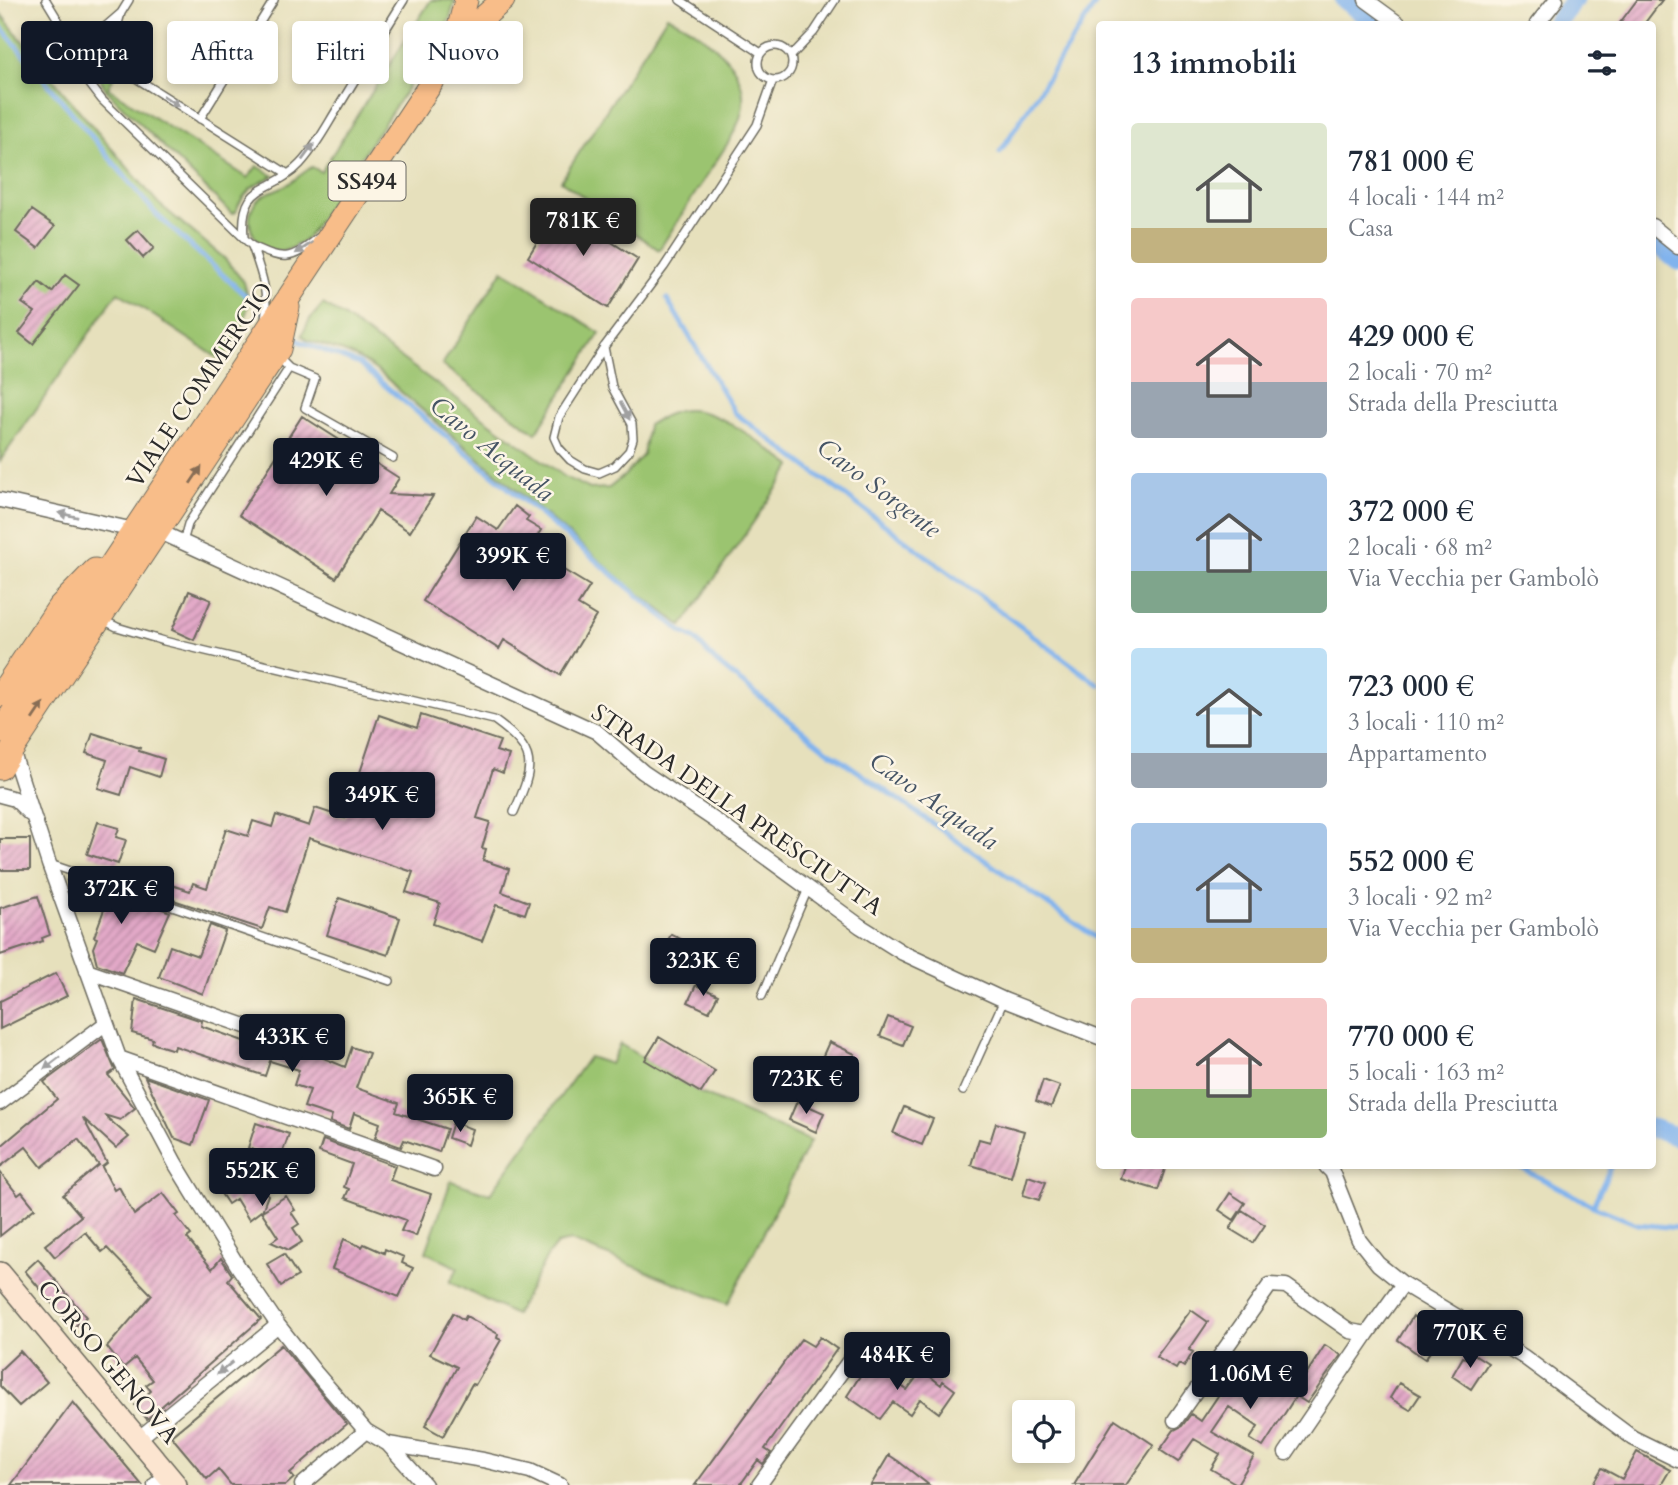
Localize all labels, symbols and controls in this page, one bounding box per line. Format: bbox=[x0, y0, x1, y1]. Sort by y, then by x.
chip: Compra bbox=[21, 21, 153, 84]
chip: Affitta bbox=[167, 21, 278, 84]
chip: Filtri bbox=[292, 21, 389, 84]
chip: Nuovo bbox=[403, 21, 523, 84]
text: 13 immobili bbox=[1131, 43, 1297, 84]
icon: filters bbox=[1583, 44, 1621, 82]
one-way arrow bbox=[161, 94, 181, 107]
text: 781 000 € bbox=[1348, 141, 1474, 182]
one-way arrow bbox=[301, 144, 316, 162]
icon: home bbox=[1187, 151, 1271, 235]
road number: SS494 bbox=[328, 162, 406, 200]
text: 4 locali · 144 m² bbox=[1348, 182, 1504, 213]
pin: 781K € bbox=[526, 198, 640, 258]
text: 781K € bbox=[546, 205, 620, 236]
text: Casa bbox=[1348, 213, 1393, 244]
one-way arrow bbox=[294, 241, 313, 254]
street label: VIALE COMMERCIO bbox=[119, 276, 281, 494]
text: 429 000 € bbox=[1348, 316, 1474, 357]
icon: home bbox=[1187, 326, 1271, 410]
text: 2 locali · 70 m² bbox=[1348, 357, 1492, 388]
water label: Cavo Acquada bbox=[423, 388, 562, 510]
text: Strada della Presciutta bbox=[1348, 388, 1558, 419]
one-way arrow bbox=[619, 401, 631, 421]
water label: Cavo Sorgente bbox=[810, 430, 949, 547]
pin: 429K € bbox=[269, 438, 383, 498]
text: 429K € bbox=[289, 445, 363, 476]
one-way arrow bbox=[189, 465, 202, 484]
text: 372 000 € bbox=[1348, 491, 1474, 532]
icon: home bbox=[1187, 501, 1271, 585]
one-way arrow bbox=[57, 510, 79, 521]
text: 2 locali · 68 m² bbox=[1348, 532, 1492, 563]
pin: 399K € bbox=[456, 534, 570, 593]
text: 399K € bbox=[476, 540, 550, 571]
text: Via Vecchia per Gambolò bbox=[1348, 563, 1599, 594]
text: 723 000 € bbox=[1348, 666, 1474, 707]
icon: home bbox=[1187, 676, 1271, 760]
street label: STRADA DELLA PRESCIUTTA bbox=[584, 696, 890, 924]
one-way arrow bbox=[31, 702, 45, 720]
text: 3 locali · 110 m² bbox=[1348, 707, 1504, 738]
text: Appartamento bbox=[1348, 738, 1487, 769]
water label: Cavo Acquada bbox=[862, 744, 1006, 859]
pin: 349K € bbox=[325, 772, 439, 832]
text: 349K € bbox=[345, 779, 419, 810]
text: 552 000 € bbox=[1348, 841, 1474, 882]
icon: home bbox=[1187, 851, 1271, 935]
pin: 372K € bbox=[64, 866, 178, 926]
text: 372K € bbox=[84, 873, 158, 904]
text: 3 locali · 92 m² bbox=[1348, 882, 1492, 913]
text: Via Vecchia per Gambolò bbox=[1348, 913, 1599, 944]
pin: 323K € bbox=[646, 939, 760, 998]
text: 323K € bbox=[666, 945, 740, 976]
pin: 433K € bbox=[235, 1014, 349, 1074]
text: 770 000 € bbox=[1348, 1016, 1474, 1057]
text: 433K € bbox=[255, 1021, 329, 1052]
icon: home bbox=[1187, 1026, 1271, 1110]
one-way arrow bbox=[44, 1056, 62, 1071]
pin: 723K € bbox=[749, 1056, 863, 1116]
text: 5 locali · 163 m² bbox=[1348, 1057, 1504, 1088]
text: 723K € bbox=[769, 1063, 843, 1094]
pin: 365K € bbox=[403, 1074, 517, 1134]
text: 365K € bbox=[423, 1081, 497, 1112]
text: Strada della Presciutta bbox=[1348, 1088, 1558, 1119]
pin: 552K € bbox=[205, 1148, 319, 1208]
text: 552K € bbox=[225, 1155, 299, 1186]
street label: CORSO GENOVA bbox=[30, 1273, 187, 1452]
pin: 770K € bbox=[1413, 1310, 1527, 1370]
text: 770K € bbox=[1433, 1317, 1507, 1348]
pin: 484K € bbox=[840, 1332, 954, 1392]
text: 484K € bbox=[860, 1339, 934, 1370]
pin: 1.06M € bbox=[1185, 1352, 1315, 1411]
text: 1.06M € bbox=[1208, 1358, 1292, 1389]
one-way arrow bbox=[217, 1361, 235, 1376]
map controls bbox=[1012, 1400, 1075, 1463]
button: locate bbox=[1012, 1400, 1075, 1463]

